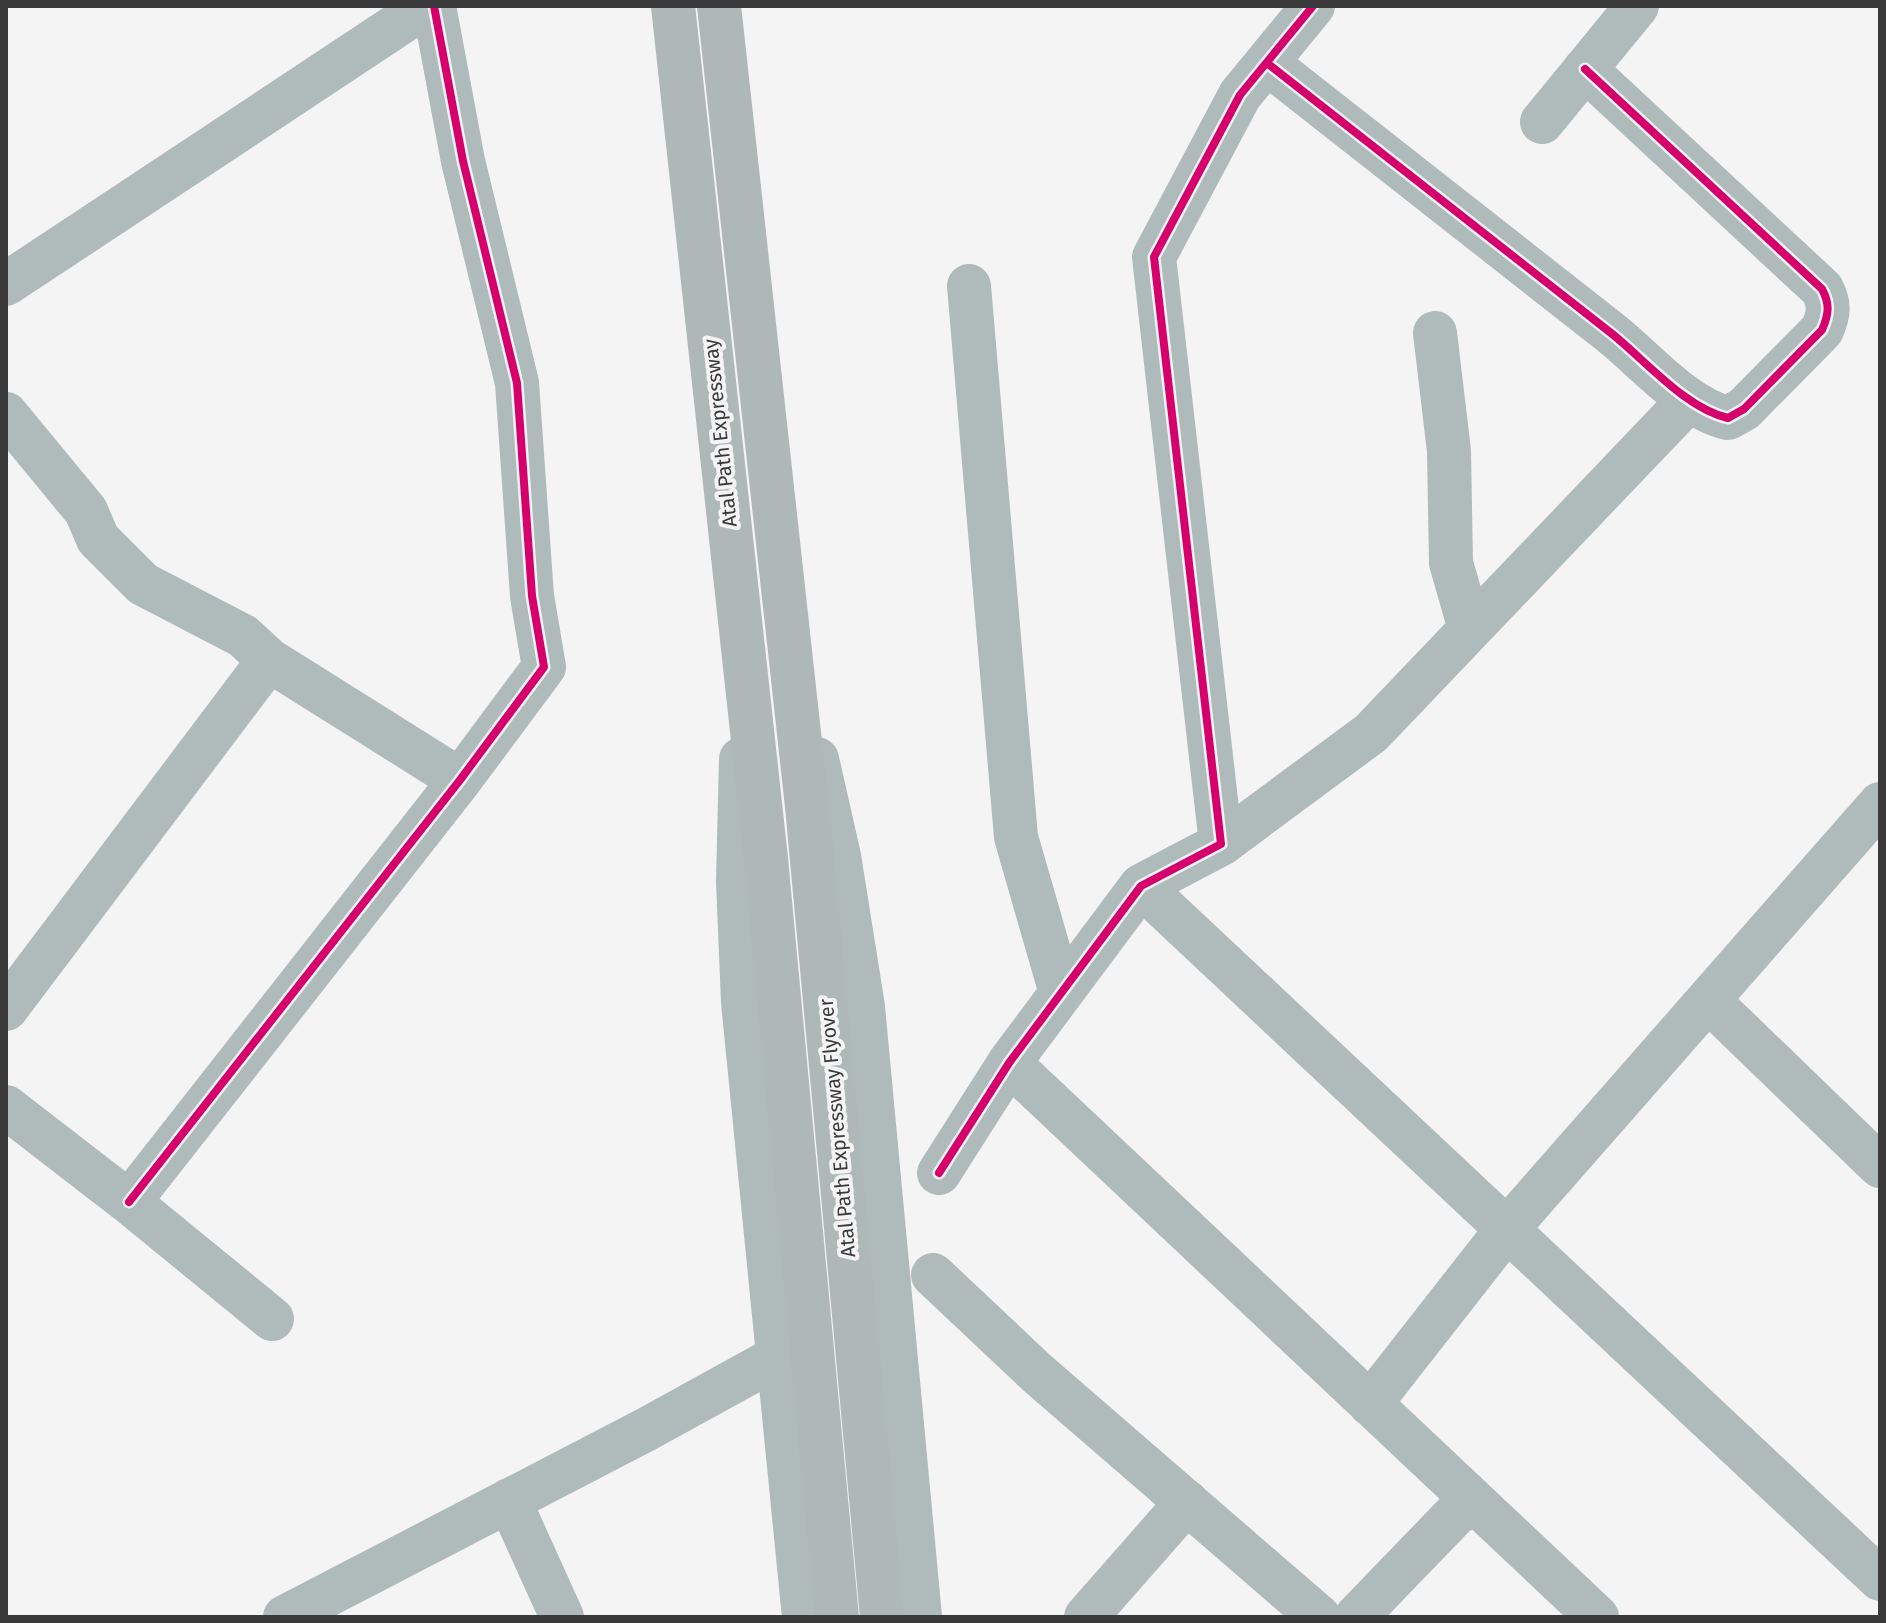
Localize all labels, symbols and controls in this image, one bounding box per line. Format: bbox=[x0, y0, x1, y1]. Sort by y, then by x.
street label: Atal Path Expressway bbox=[698, 338, 742, 528]
street label: Atal Path Expressway Flyover bbox=[814, 997, 860, 1258]

